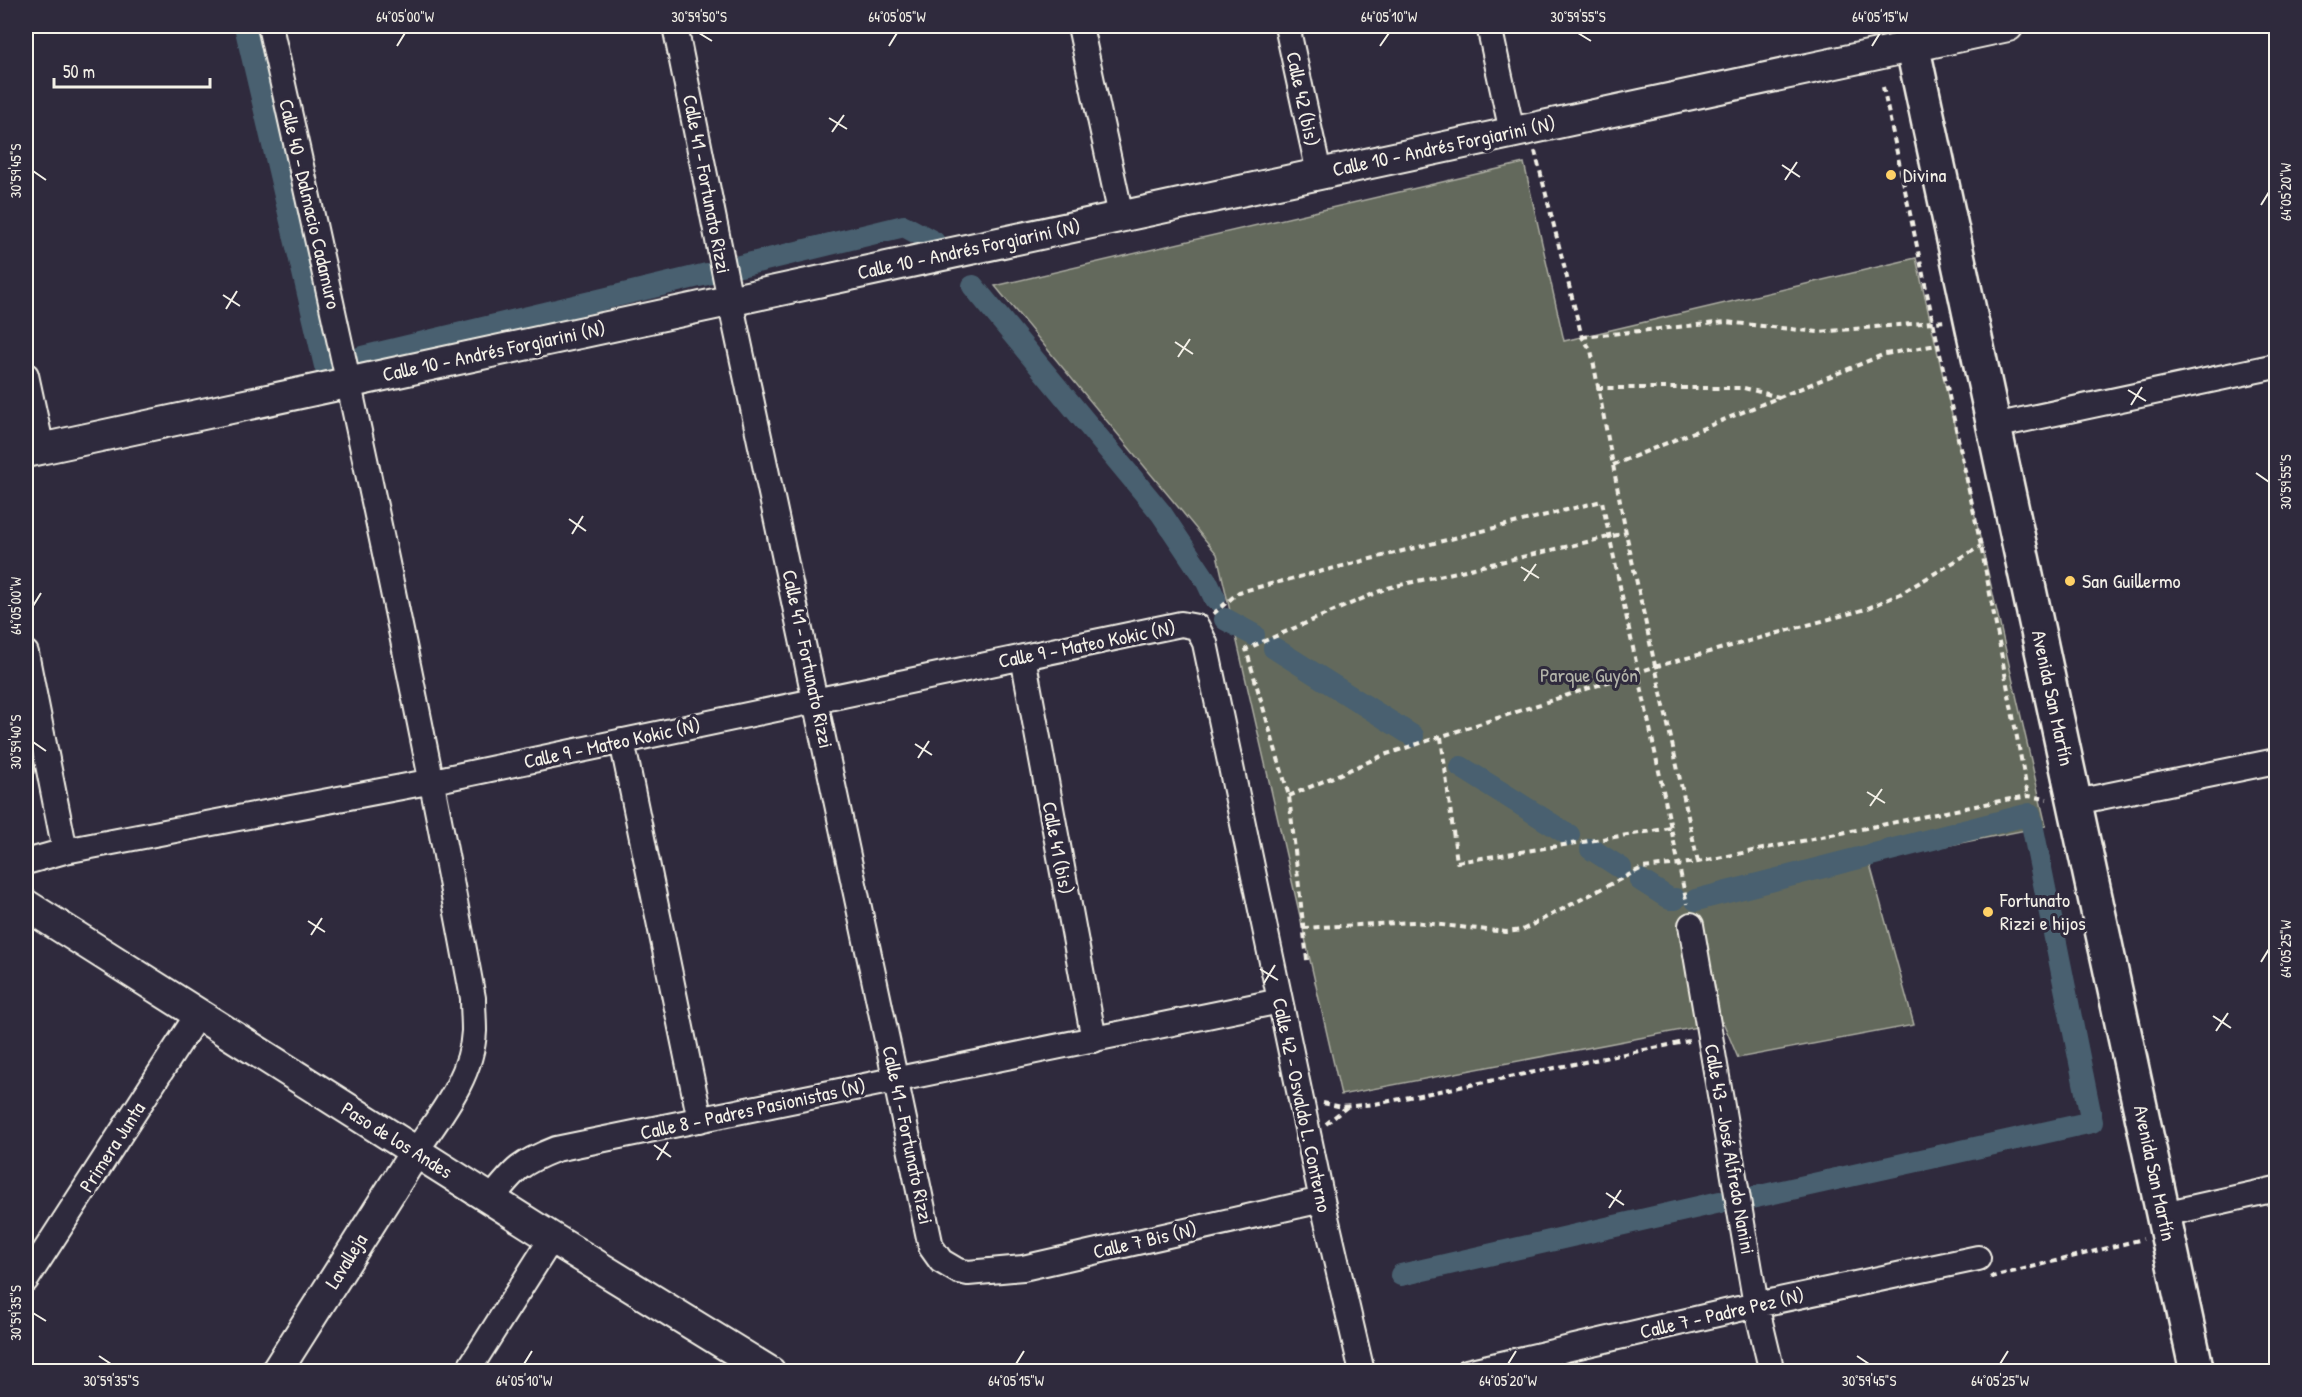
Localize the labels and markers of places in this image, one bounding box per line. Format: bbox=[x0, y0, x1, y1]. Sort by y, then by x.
place label: Divina bbox=[1903, 161, 1947, 188]
marker: Divina bbox=[1884, 168, 1898, 182]
place label: San Guillermo bbox=[2082, 567, 2181, 594]
marker: San Guillermo bbox=[2063, 574, 2077, 588]
place label: Fortunato Rizzi e hijos bbox=[1999, 886, 2086, 936]
marker: Fortunato Rizzi e hijos bbox=[1981, 905, 1995, 919]

